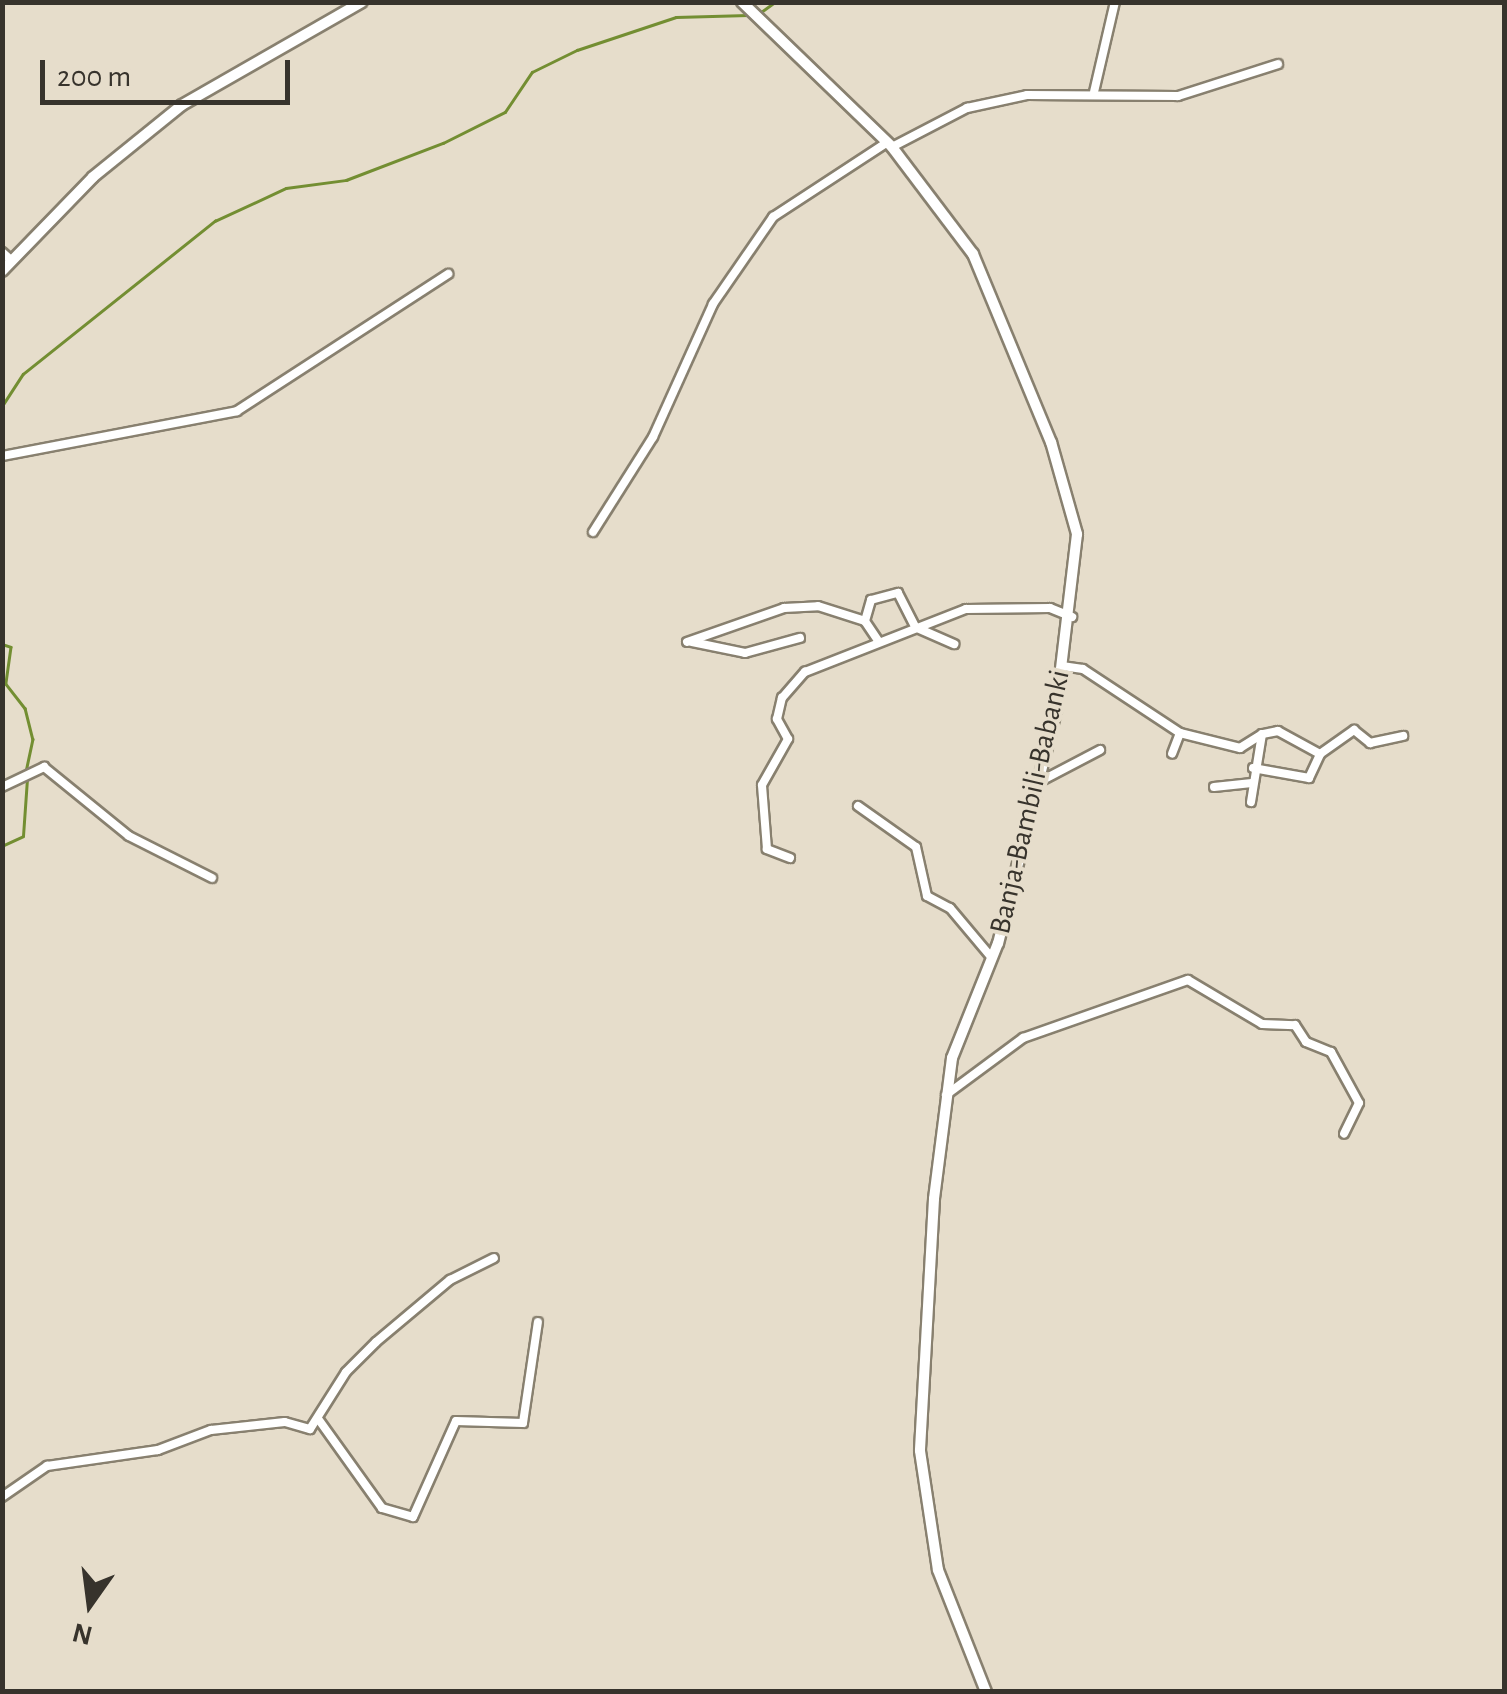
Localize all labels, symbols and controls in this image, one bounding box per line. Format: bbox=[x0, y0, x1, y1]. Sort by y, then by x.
scale bar bbox=[45, 40, 295, 102]
text: 200 m bbox=[57, 62, 131, 92]
street label: Banja-Bambili-Babanki bbox=[982, 666, 1078, 938]
north arrow bbox=[40, 1554, 140, 1654]
text: N bbox=[70, 1617, 96, 1649]

